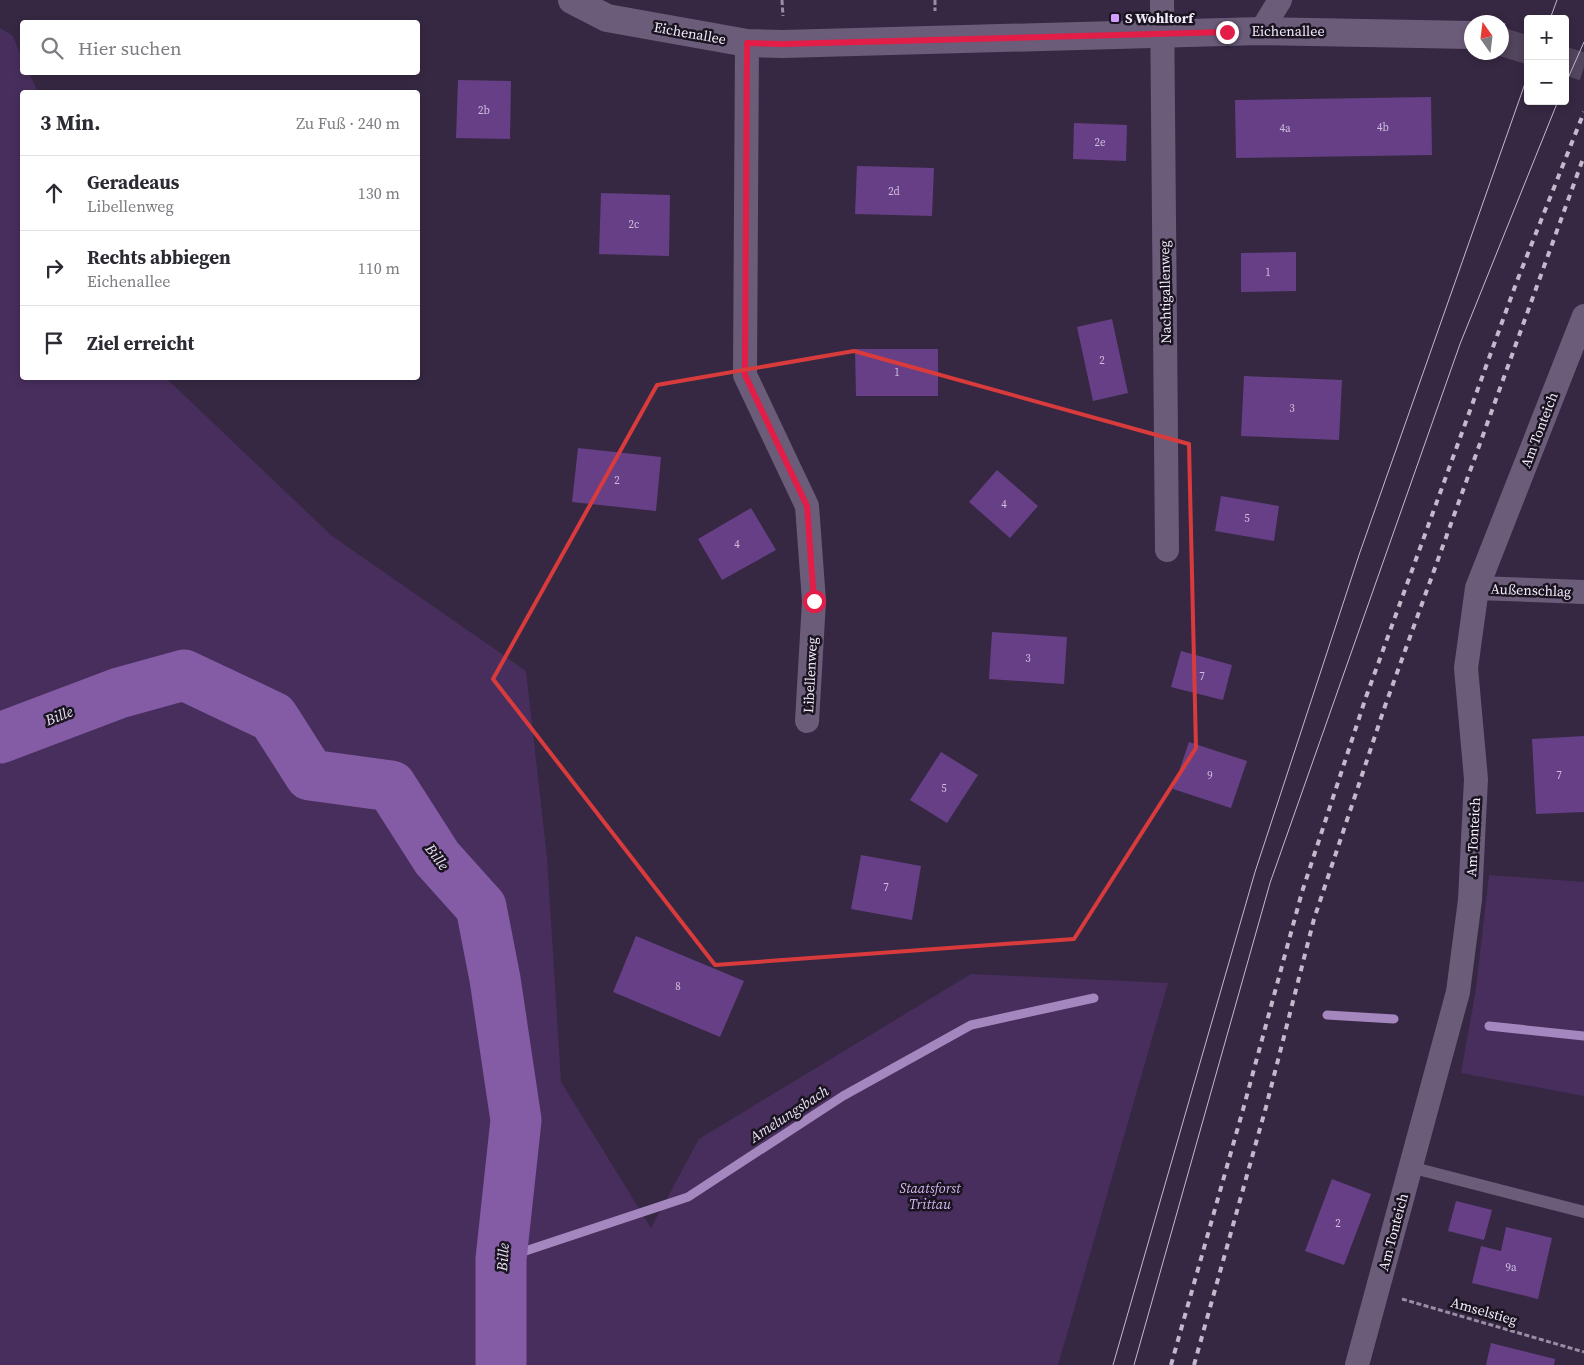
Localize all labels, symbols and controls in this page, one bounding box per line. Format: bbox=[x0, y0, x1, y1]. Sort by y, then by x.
place label: S Wohltorf bbox=[1125, 8, 1195, 28]
marker: S Wohltorf bbox=[1109, 12, 1121, 24]
north arrow bbox=[1464, 15, 1509, 60]
map controls bbox=[1524, 15, 1569, 105]
button: + bbox=[1524, 15, 1569, 60]
street label: Eichenallee bbox=[652, 17, 728, 49]
search box bbox=[20, 20, 420, 75]
route end bbox=[1216, 21, 1239, 44]
street label: Eichenallee bbox=[1251, 21, 1325, 41]
icon: search bbox=[38, 34, 66, 62]
text: Hier suchen bbox=[78, 35, 182, 61]
button: − bbox=[1524, 60, 1569, 105]
house number: 2b bbox=[478, 103, 490, 118]
text: 3 Min. bbox=[40, 108, 101, 137]
text: Zu Fuß · 240 m bbox=[296, 112, 400, 134]
house number: 4b bbox=[1377, 120, 1389, 135]
house number: 4a bbox=[1279, 121, 1291, 136]
house number: 2e bbox=[1094, 135, 1106, 150]
text: Geradeaus bbox=[87, 169, 179, 195]
icon: ahead bbox=[40, 179, 68, 207]
text: 130 m bbox=[358, 182, 400, 204]
house number: 2d bbox=[888, 184, 901, 199]
text: Libellenweg bbox=[87, 195, 174, 217]
house number: 2c bbox=[629, 217, 640, 232]
street label: Nachtigallenweg bbox=[1154, 240, 1176, 344]
text: Rechts abbiegen bbox=[87, 244, 231, 270]
icon: right bbox=[40, 254, 68, 282]
text: 110 m bbox=[358, 257, 400, 279]
house number: 1 bbox=[1265, 265, 1271, 280]
text: Eichenallee bbox=[87, 270, 171, 292]
icon: arrive bbox=[40, 329, 68, 357]
text: Ziel erreicht bbox=[87, 330, 194, 356]
house number: 2 bbox=[1099, 353, 1105, 368]
house number: 1 bbox=[894, 365, 900, 380]
street label: Am Tonteich bbox=[1515, 389, 1563, 471]
house number: 3 bbox=[1289, 401, 1295, 416]
house number: 2 bbox=[614, 473, 620, 488]
house number: 4 bbox=[1001, 497, 1007, 512]
house number: 5 bbox=[1244, 511, 1250, 526]
house number: 4 bbox=[734, 537, 740, 552]
street label: Außenschlag bbox=[1490, 579, 1572, 601]
route start bbox=[803, 590, 826, 613]
street label: Libellenweg bbox=[798, 637, 822, 713]
house number: 3 bbox=[1025, 651, 1031, 666]
house number: 7 bbox=[1199, 669, 1205, 684]
water label: Bille bbox=[41, 701, 76, 731]
house number: 9 bbox=[1207, 768, 1213, 783]
house number: 7 bbox=[1556, 768, 1562, 783]
house number: 5 bbox=[941, 781, 947, 796]
street label: Am Tonteich bbox=[1461, 797, 1485, 877]
water label: Bille bbox=[420, 838, 454, 874]
house number: 7 bbox=[883, 880, 889, 895]
house number: 8 bbox=[675, 979, 681, 994]
water label: Amelungsbach bbox=[744, 1080, 832, 1148]
park label: Staatsforst Trittau bbox=[899, 1178, 962, 1214]
street label: Am Tonteich bbox=[1373, 1191, 1413, 1273]
house number: 2 bbox=[1335, 1216, 1341, 1231]
water label: Bille bbox=[491, 1242, 514, 1273]
house number: 9a bbox=[1505, 1260, 1517, 1275]
street label: Amselstieg bbox=[1448, 1292, 1520, 1330]

